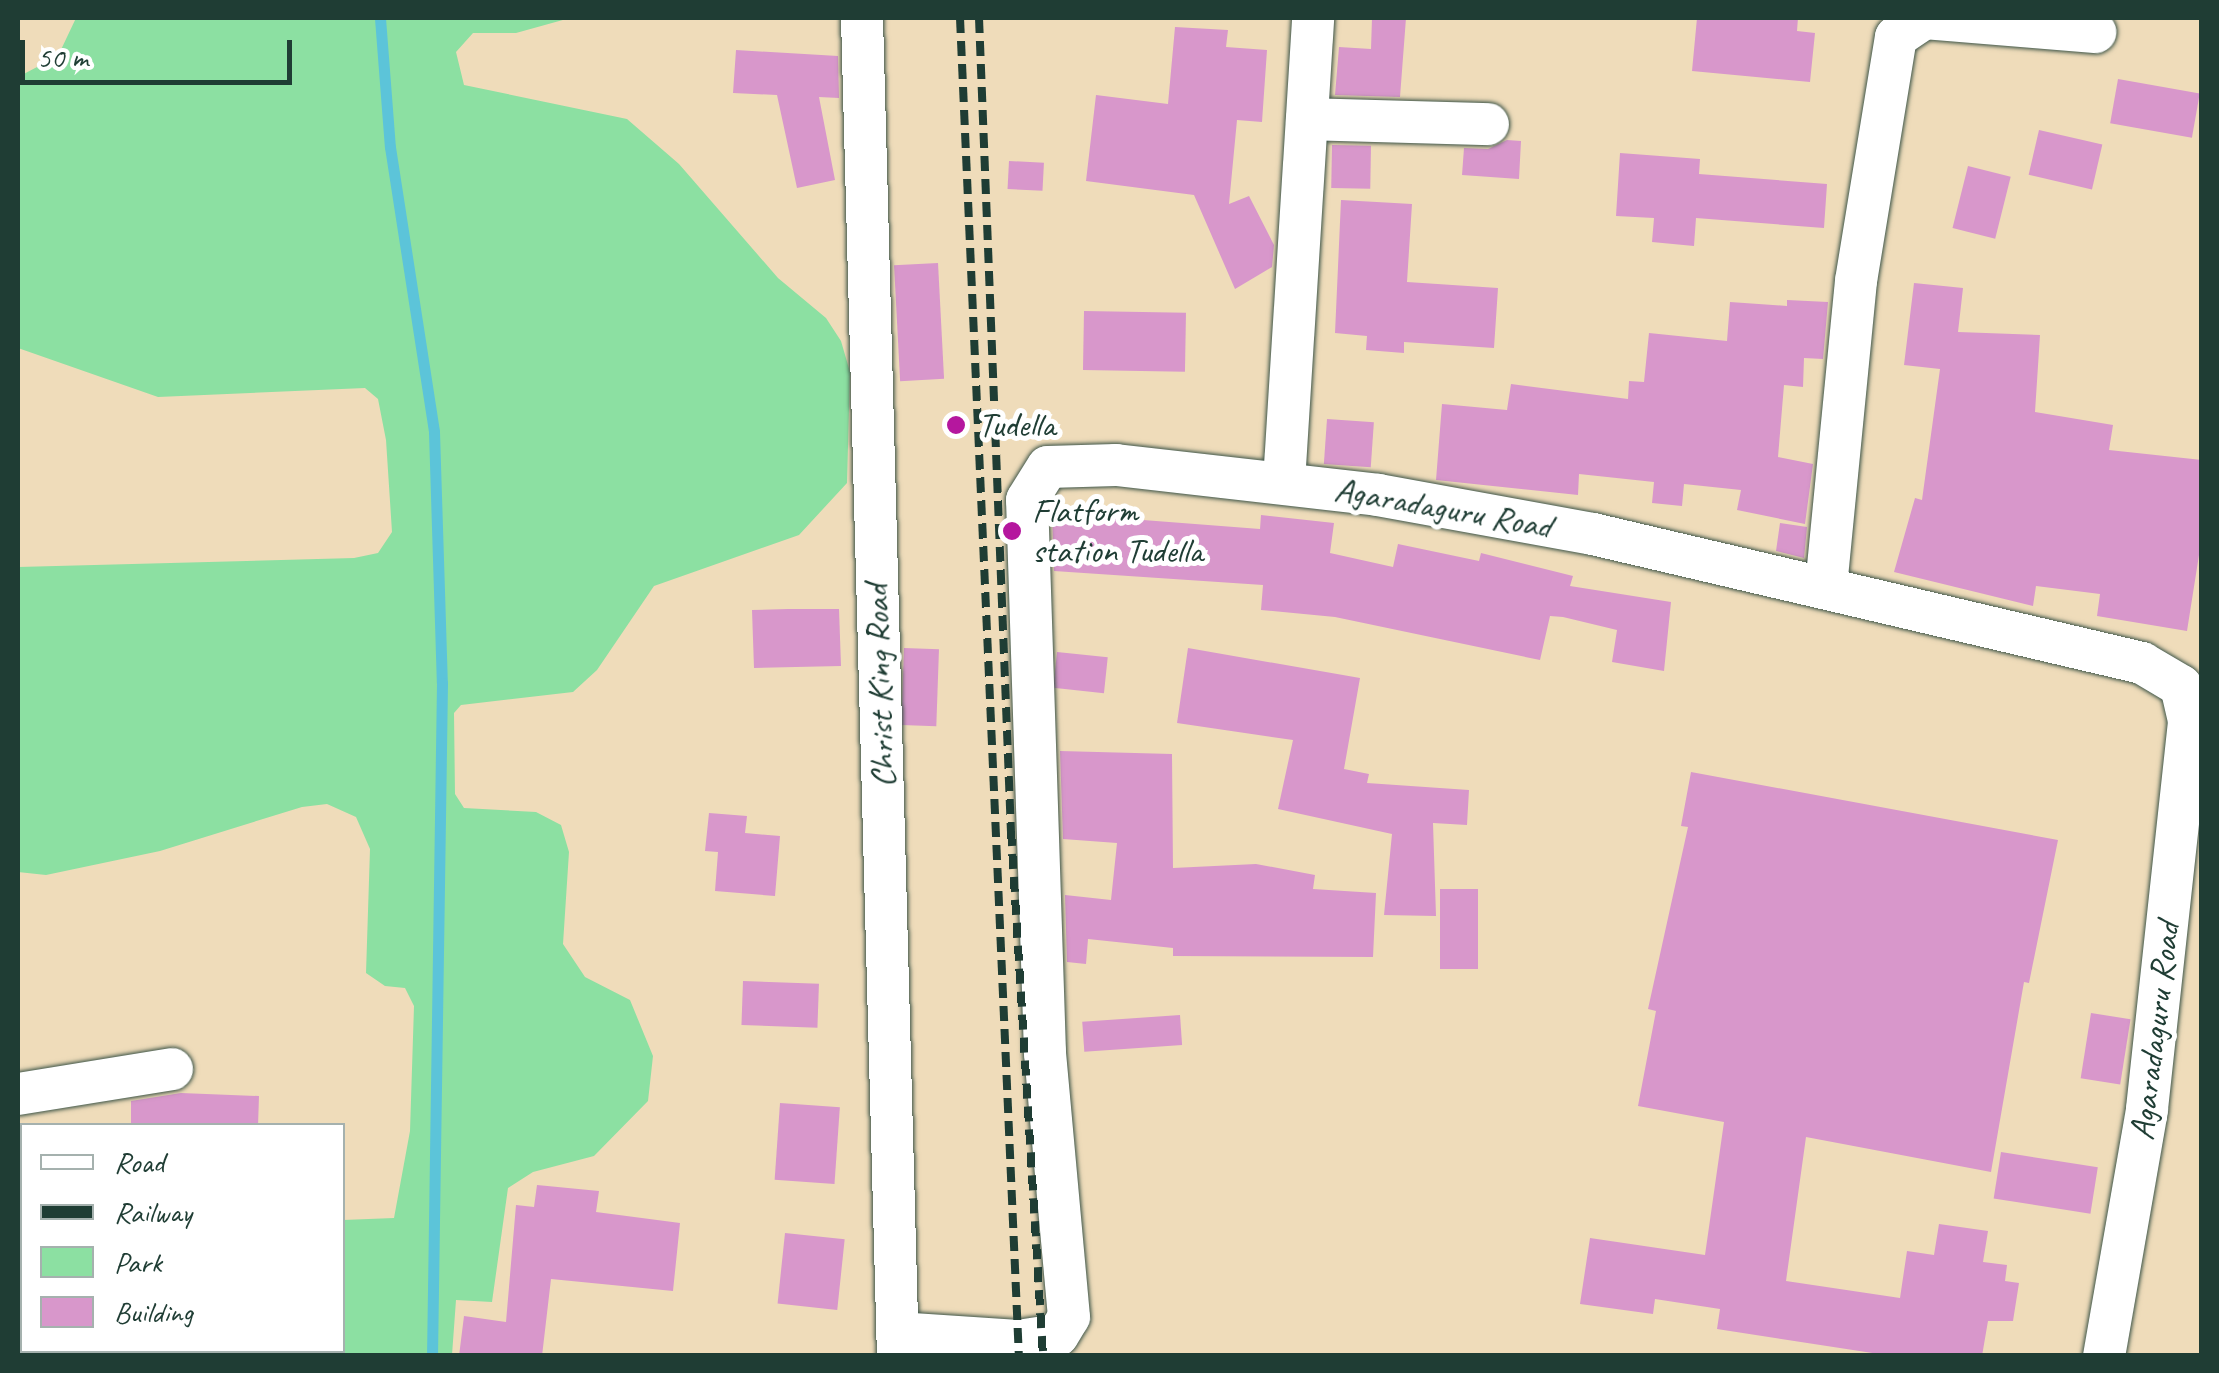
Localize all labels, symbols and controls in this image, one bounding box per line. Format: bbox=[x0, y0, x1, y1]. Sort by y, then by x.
scale bar bbox=[25, 20, 298, 82]
text: 50 m bbox=[37, 38, 88, 76]
place label: Tudella bbox=[978, 404, 1055, 446]
marker: Tudella bbox=[943, 412, 969, 438]
street label: Agaradaguru Road bbox=[1332, 468, 1554, 548]
place label: Flatform station Tudella bbox=[1032, 490, 1203, 572]
marker: Flatform station Tudella bbox=[1001, 520, 1023, 542]
street label: Christ King Road bbox=[855, 584, 905, 788]
street label: Agaradaguru Road bbox=[2121, 920, 2189, 1142]
legend bbox=[20, 1123, 345, 1353]
text: Road bbox=[114, 1143, 164, 1181]
text: Railway bbox=[114, 1193, 192, 1231]
text: Park bbox=[114, 1243, 162, 1281]
text: Building bbox=[114, 1293, 193, 1331]

